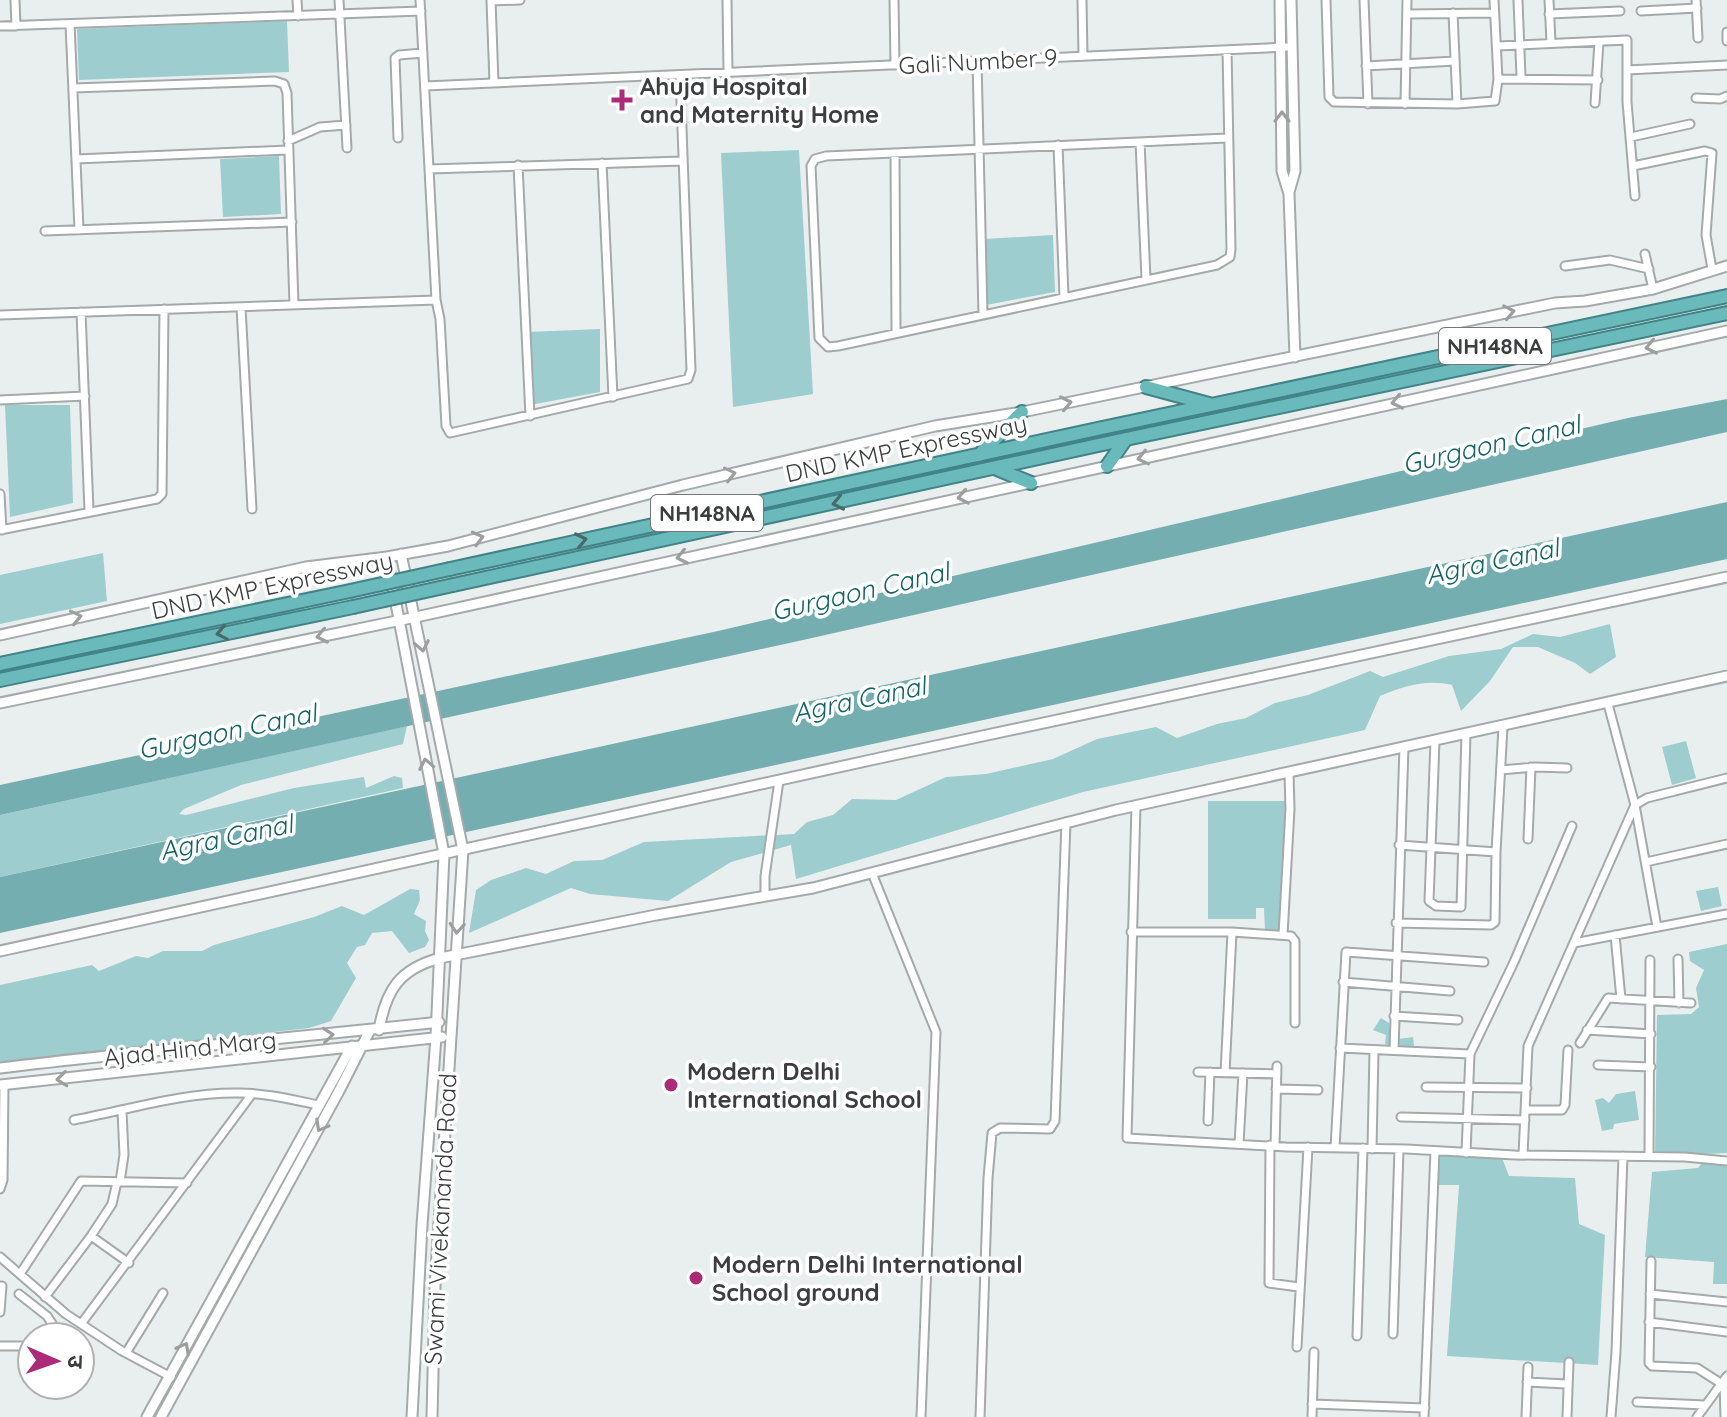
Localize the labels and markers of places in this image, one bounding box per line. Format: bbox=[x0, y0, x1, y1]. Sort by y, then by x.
place label: Ahuja Hospital and Maternity Home bbox=[640, 71, 879, 129]
marker: Ahuja Hospital and Maternity Home bbox=[611, 89, 633, 111]
place label: Modern Delhi International School bbox=[687, 1056, 922, 1114]
marker: Modern Delhi International School bbox=[662, 1076, 680, 1094]
place label: Modern Delhi International School ground bbox=[712, 1249, 1023, 1307]
marker: Modern Delhi International School ground bbox=[687, 1269, 705, 1287]

